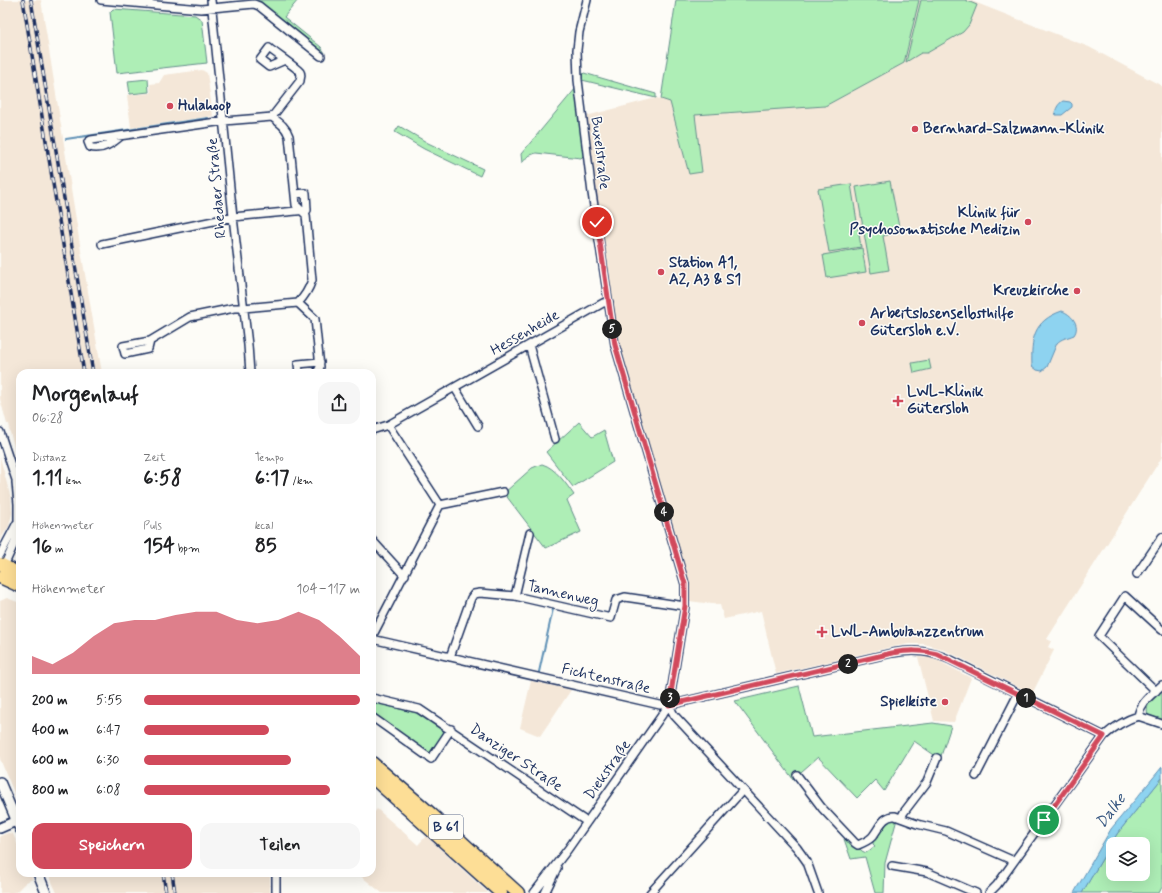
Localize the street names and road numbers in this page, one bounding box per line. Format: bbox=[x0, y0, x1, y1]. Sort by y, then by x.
street label: Buxelstraße bbox=[586, 115, 614, 191]
street label: Rhedaer Straße bbox=[203, 137, 231, 239]
street label: Hessenheide bbox=[487, 305, 563, 361]
street label: Tannenweg bbox=[525, 576, 601, 613]
street label: Fichtenstraße bbox=[560, 659, 652, 699]
street label: Danziger Straße bbox=[466, 719, 566, 797]
street label: Diekstraße bbox=[580, 736, 636, 804]
road number: B 61 bbox=[429, 815, 463, 839]

